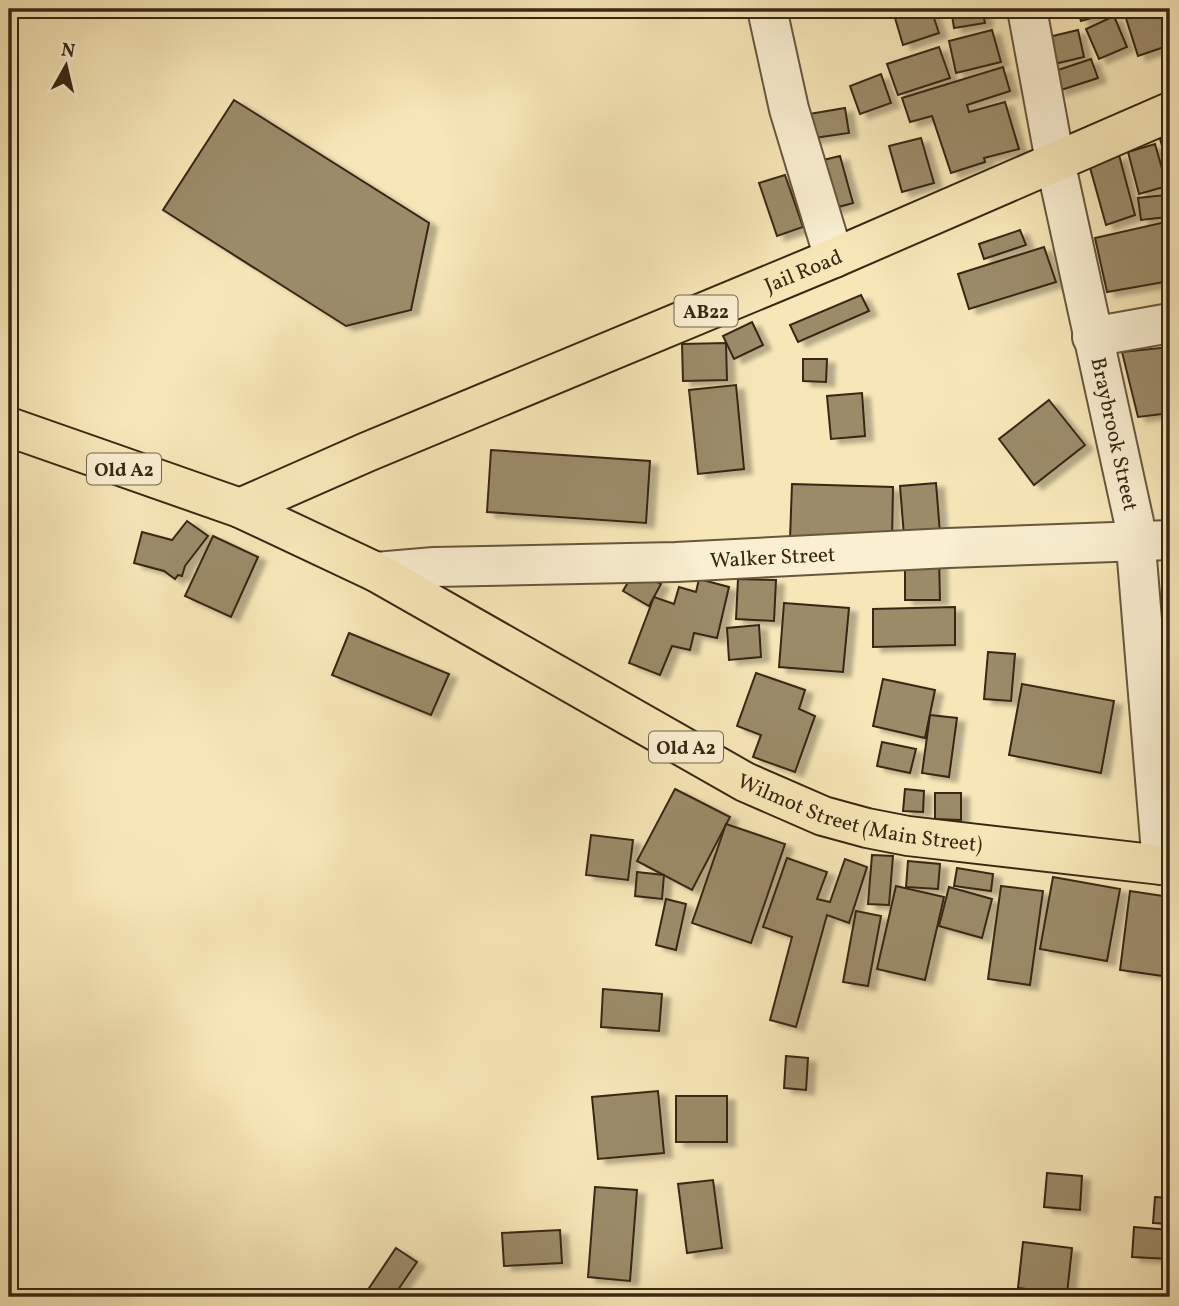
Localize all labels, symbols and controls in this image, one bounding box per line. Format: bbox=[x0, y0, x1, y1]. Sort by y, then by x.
north arrow bbox=[32, 32, 102, 102]
text: N bbox=[59, 37, 77, 65]
street label: Jail Road bbox=[760, 243, 847, 301]
road number: AB22 bbox=[674, 296, 738, 326]
street label: Braybrook Street bbox=[1082, 355, 1144, 514]
road number: Old A2 bbox=[87, 454, 161, 484]
street label: Walker Street bbox=[709, 541, 836, 576]
road number: Old A2 bbox=[649, 732, 723, 762]
street label: Wilmot Street (Main Street) bbox=[732, 767, 984, 860]

